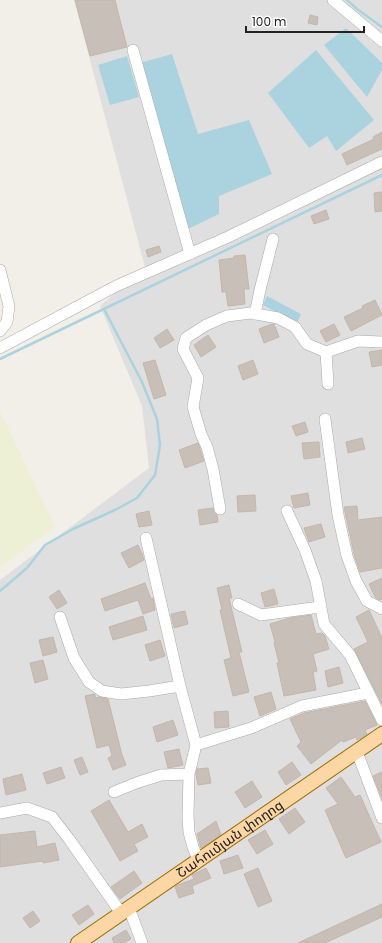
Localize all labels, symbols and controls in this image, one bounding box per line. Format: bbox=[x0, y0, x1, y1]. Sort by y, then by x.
scale bar bbox=[246, 8, 364, 34]
text: 100 m bbox=[252, 13, 286, 30]
street label: Շահումյան փողոց bbox=[172, 795, 287, 883]

